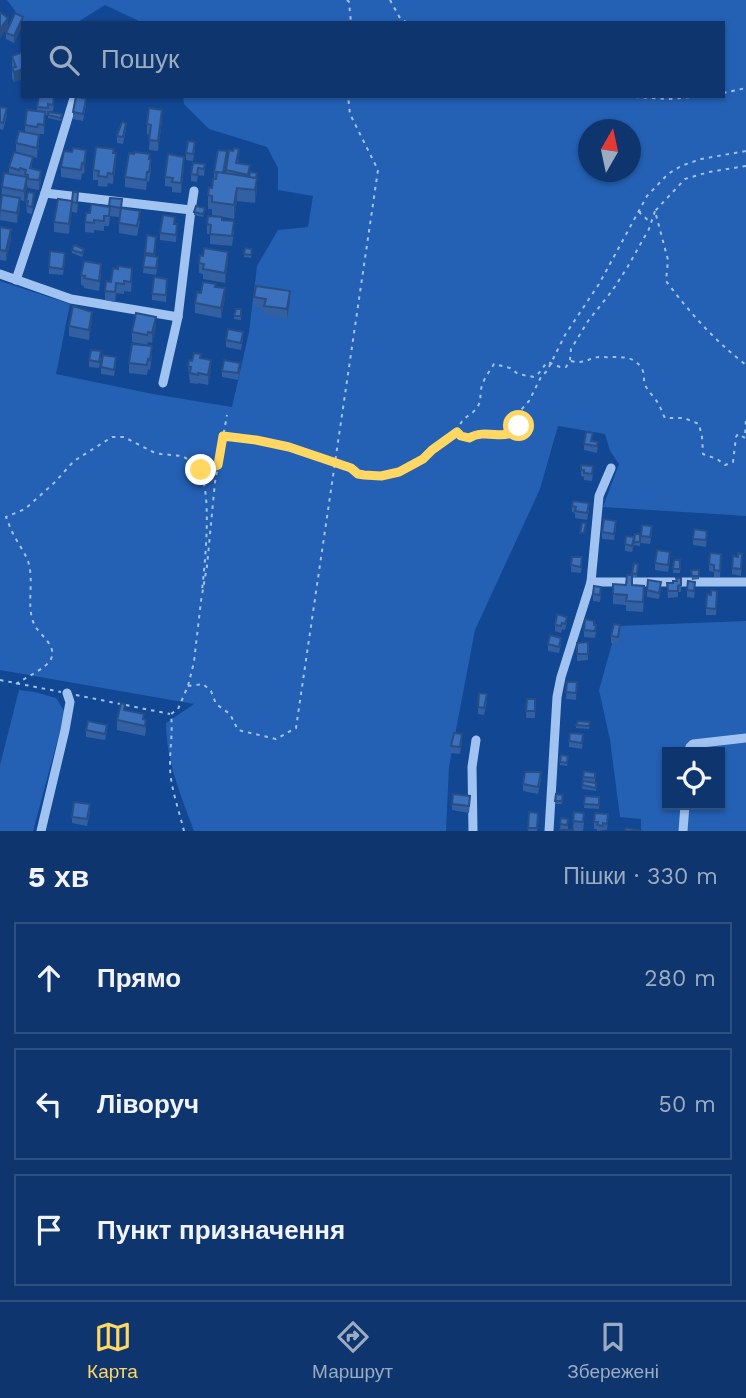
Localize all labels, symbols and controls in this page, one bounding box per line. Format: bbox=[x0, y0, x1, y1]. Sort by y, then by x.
search box bbox=[21, 21, 725, 98]
icon: search bbox=[45, 41, 83, 79]
text: Пошук bbox=[101, 44, 179, 74]
north arrow bbox=[578, 119, 641, 182]
route start bbox=[503, 410, 534, 441]
route end bbox=[185, 454, 216, 485]
map controls bbox=[662, 747, 725, 810]
button: locate bbox=[662, 747, 725, 810]
text: 5 хв bbox=[28, 859, 89, 894]
text: Пішки · 330 m bbox=[563, 863, 718, 890]
icon: ahead bbox=[30, 959, 68, 997]
text: Прямо bbox=[97, 963, 181, 993]
text: 280 m bbox=[644, 965, 716, 992]
icon: left bbox=[30, 1085, 68, 1123]
text: Ліворуч bbox=[97, 1089, 199, 1119]
text: 50 m bbox=[659, 1091, 716, 1118]
icon: arrive bbox=[30, 1211, 68, 1249]
text: Пункт призначення bbox=[97, 1215, 345, 1245]
tab: Карта bbox=[87, 1318, 138, 1383]
tab: Маршрут bbox=[312, 1318, 393, 1383]
tab: Збережені bbox=[567, 1318, 659, 1383]

